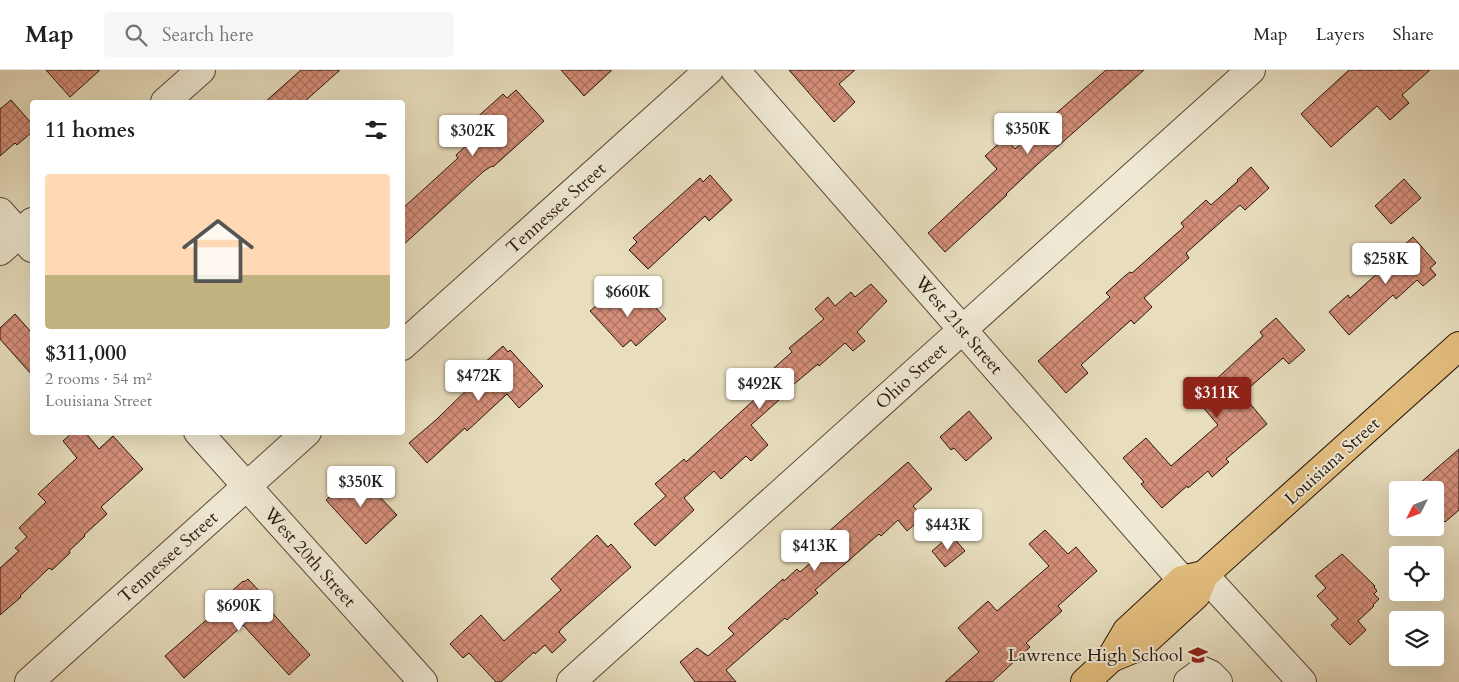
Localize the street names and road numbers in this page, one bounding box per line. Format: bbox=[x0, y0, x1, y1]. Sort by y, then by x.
street label: Tennessee Street bbox=[501, 157, 612, 260]
street label: West 21st Street bbox=[908, 270, 1009, 380]
street label: Ohio Street bbox=[870, 337, 953, 415]
street label: Louisiana Street bbox=[1279, 412, 1386, 511]
street label: West 20th Street bbox=[257, 501, 362, 613]
street label: Tennessee Street bbox=[113, 506, 224, 609]

